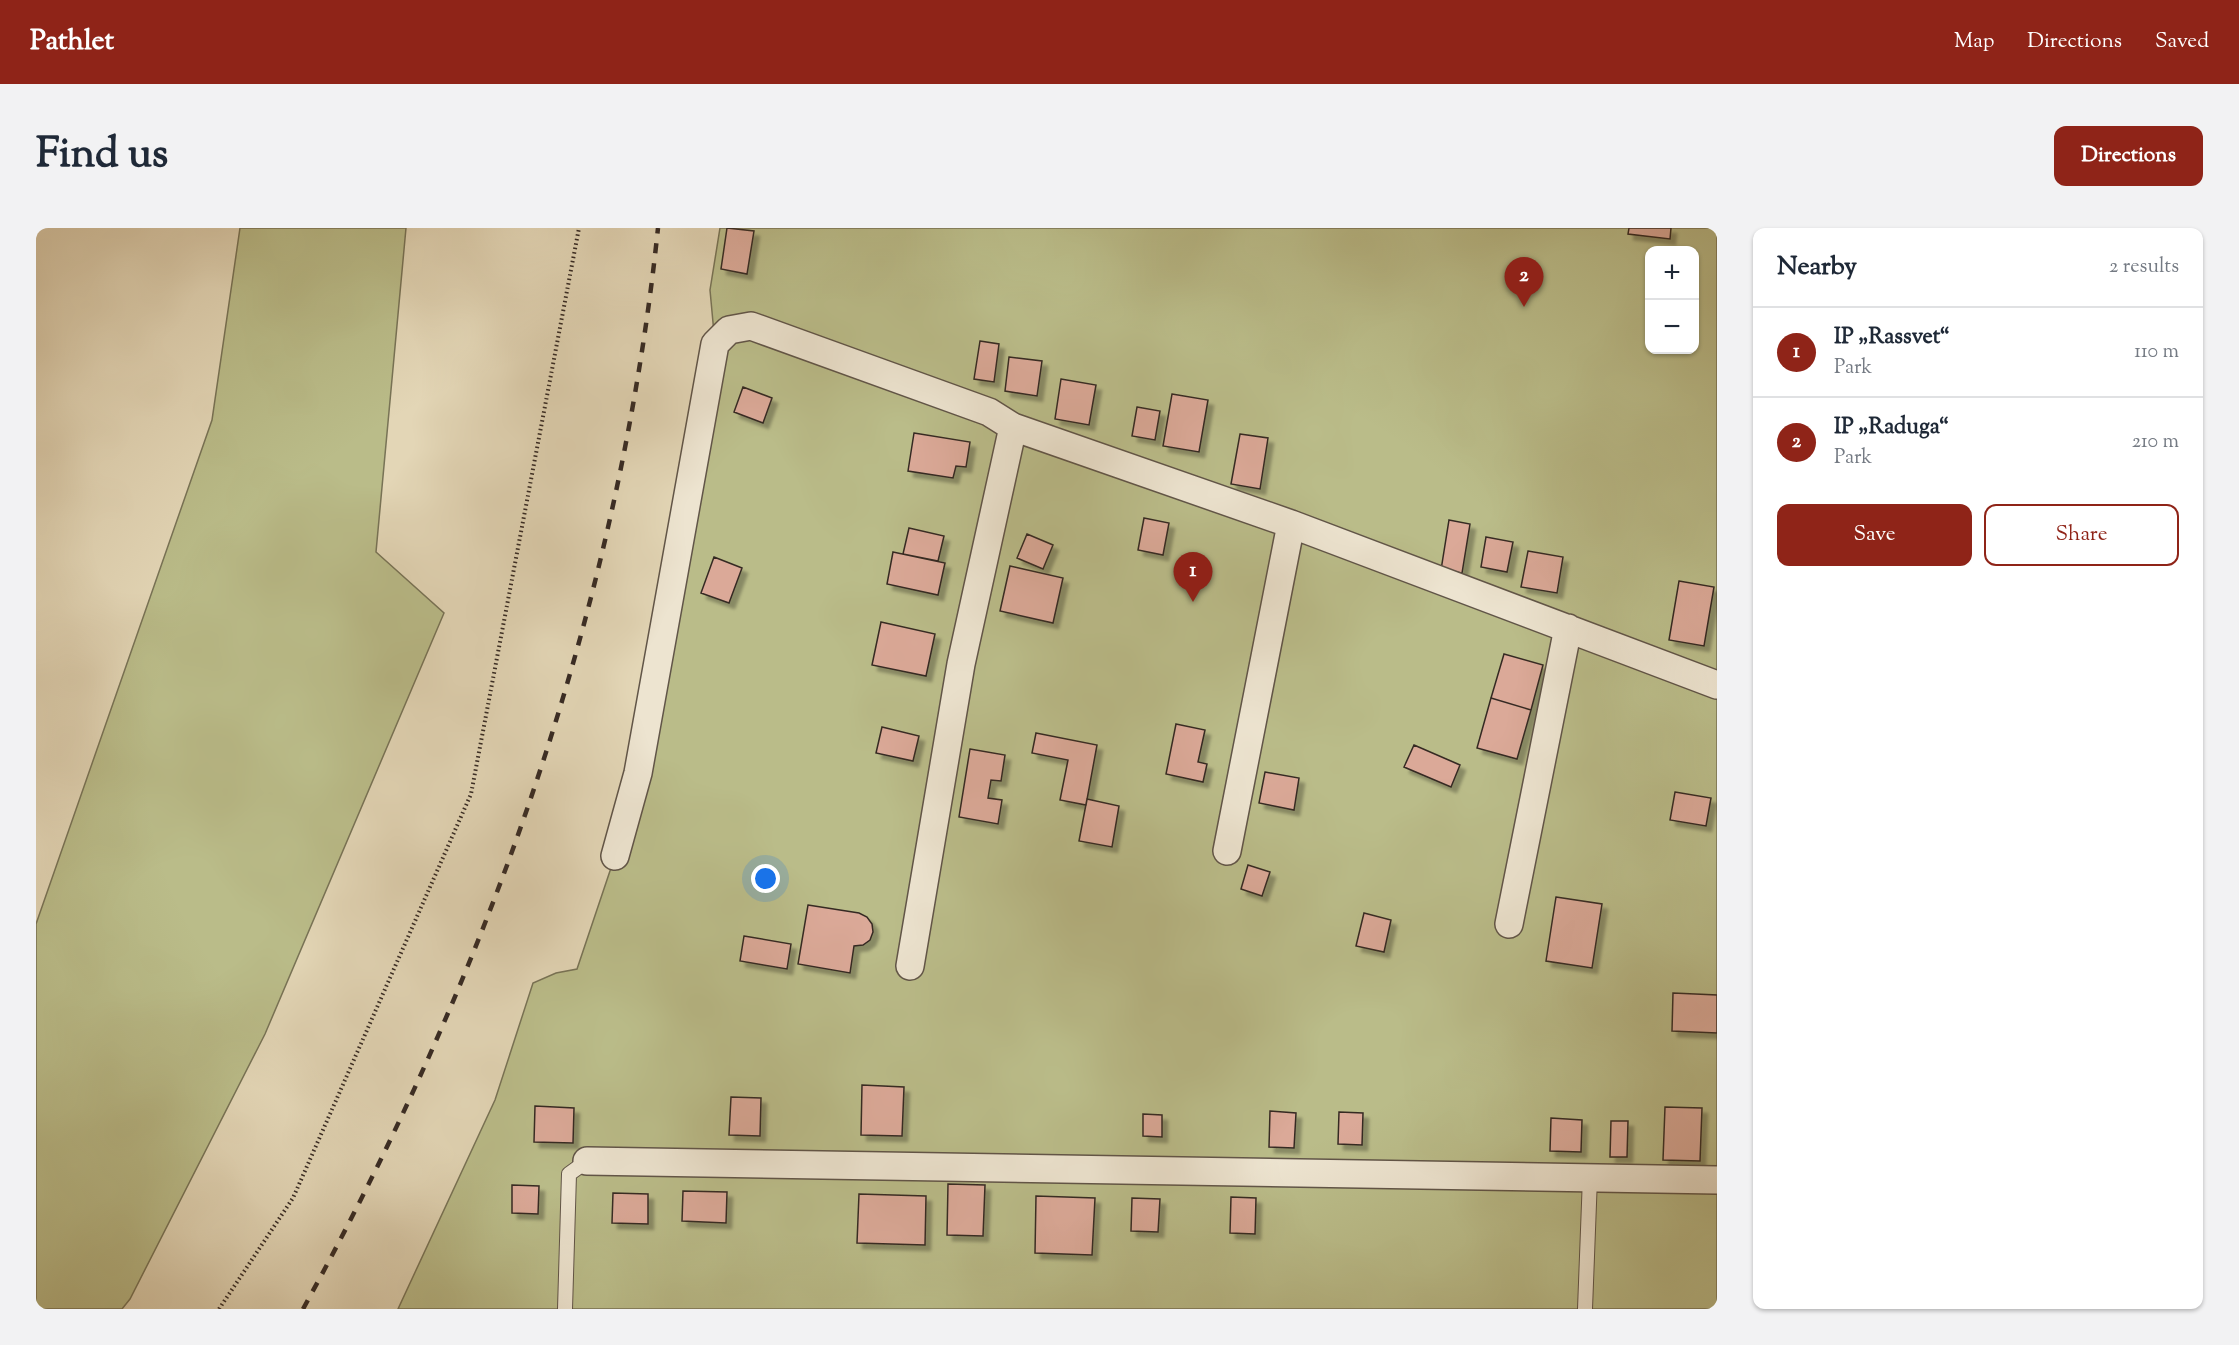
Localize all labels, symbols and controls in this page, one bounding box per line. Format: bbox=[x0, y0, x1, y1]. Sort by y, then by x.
text: Pathlet bbox=[30, 22, 114, 62]
text: Map bbox=[1954, 27, 1994, 57]
text: Directions bbox=[2027, 27, 2122, 57]
text: Saved bbox=[2155, 27, 2209, 57]
text: Find us bbox=[36, 126, 168, 186]
button: Directions bbox=[2054, 126, 2203, 186]
map controls bbox=[1645, 246, 1699, 354]
button: + bbox=[1645, 246, 1699, 300]
text: Nearby bbox=[1777, 249, 1857, 286]
text: 2 results bbox=[2109, 253, 2179, 282]
pin: 2 bbox=[1504, 257, 1544, 307]
button: − bbox=[1645, 300, 1699, 354]
text: IP „Rassvet“ bbox=[1834, 322, 1950, 354]
text: 1 bbox=[1793, 338, 1800, 367]
text: 110 m bbox=[2134, 338, 2179, 367]
text: Park bbox=[1834, 354, 1872, 383]
text: IP „Raduga“ bbox=[1834, 412, 1949, 444]
text: 2 bbox=[1792, 428, 1801, 457]
text: 210 m bbox=[2132, 428, 2179, 457]
text: Park bbox=[1834, 444, 1872, 473]
button: Save bbox=[1777, 504, 1972, 566]
button: Share bbox=[1984, 504, 2179, 566]
pin: 1 bbox=[1174, 552, 1212, 602]
your location bbox=[751, 864, 780, 893]

